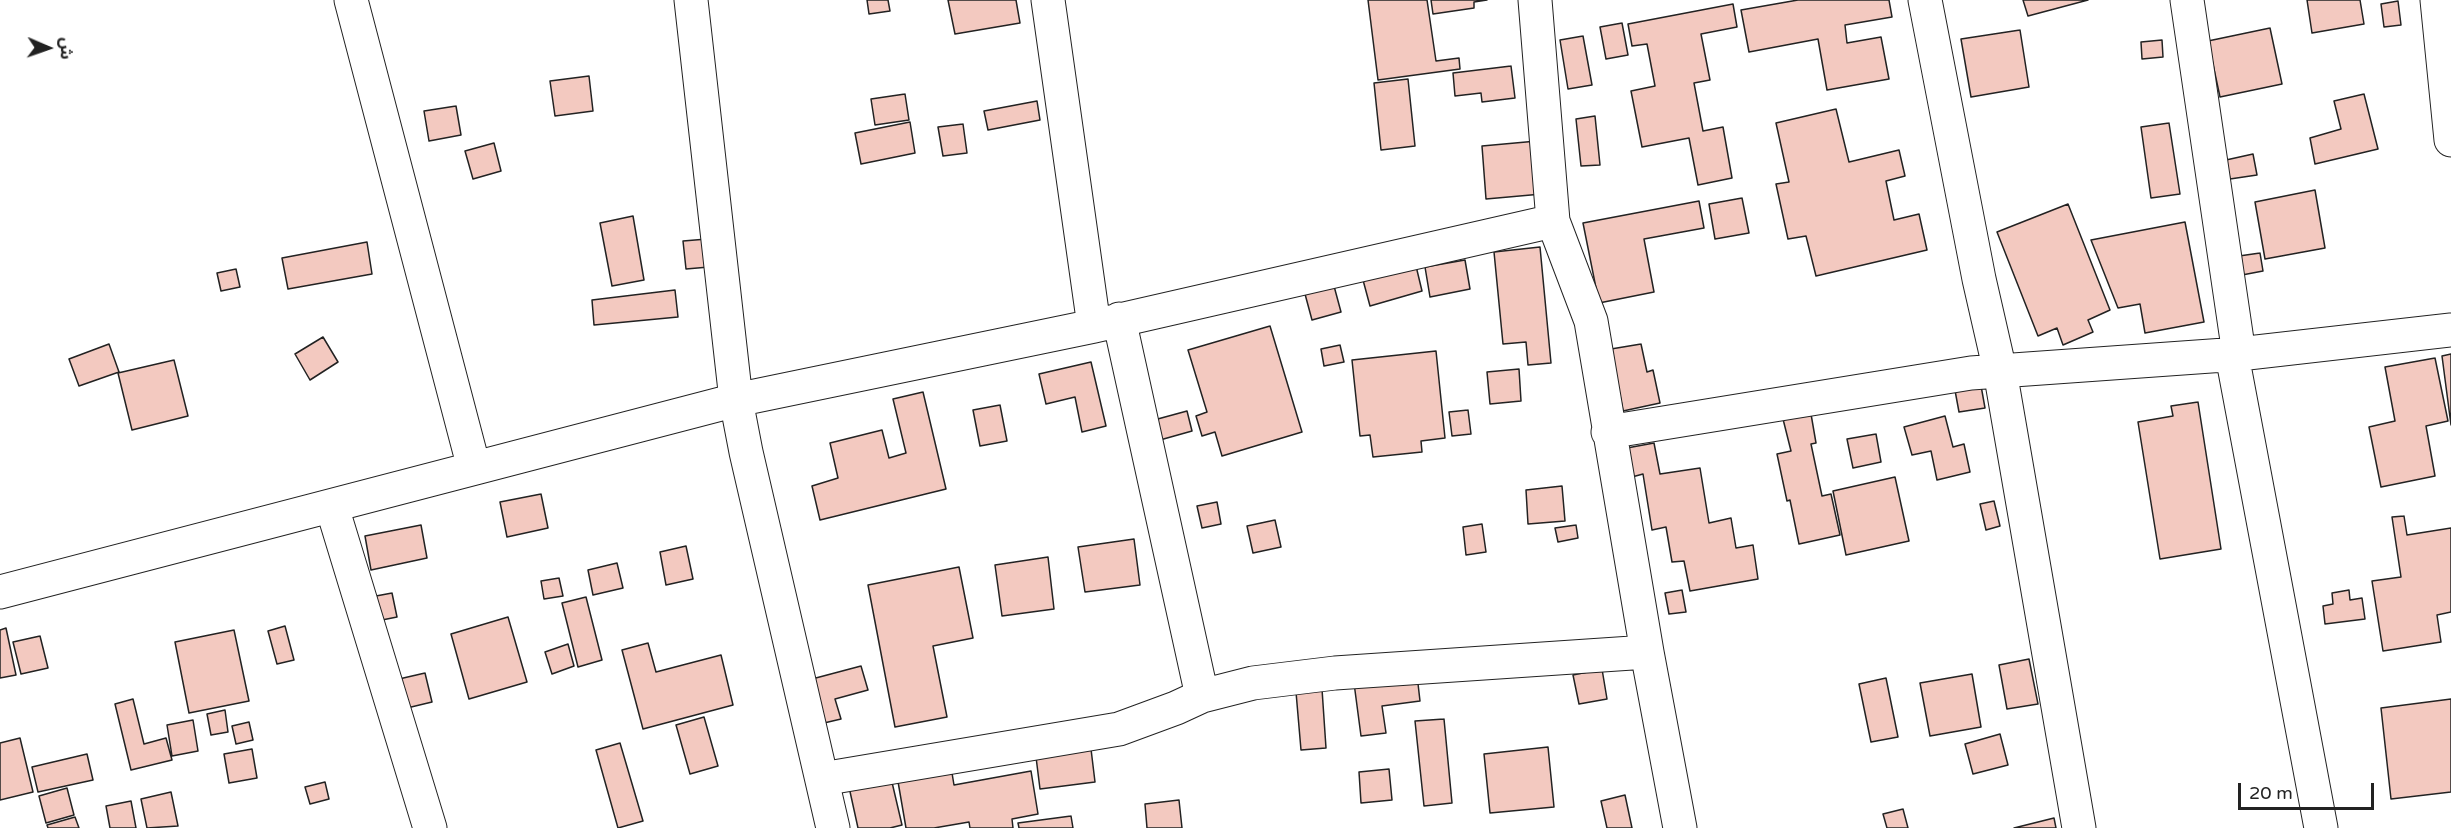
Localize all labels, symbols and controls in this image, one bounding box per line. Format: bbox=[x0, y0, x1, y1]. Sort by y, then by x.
north arrow bbox=[18, 18, 78, 78]
text: ش bbox=[56, 37, 76, 60]
scale bar bbox=[2241, 771, 2378, 809]
text: 20 m bbox=[2249, 782, 2293, 804]

